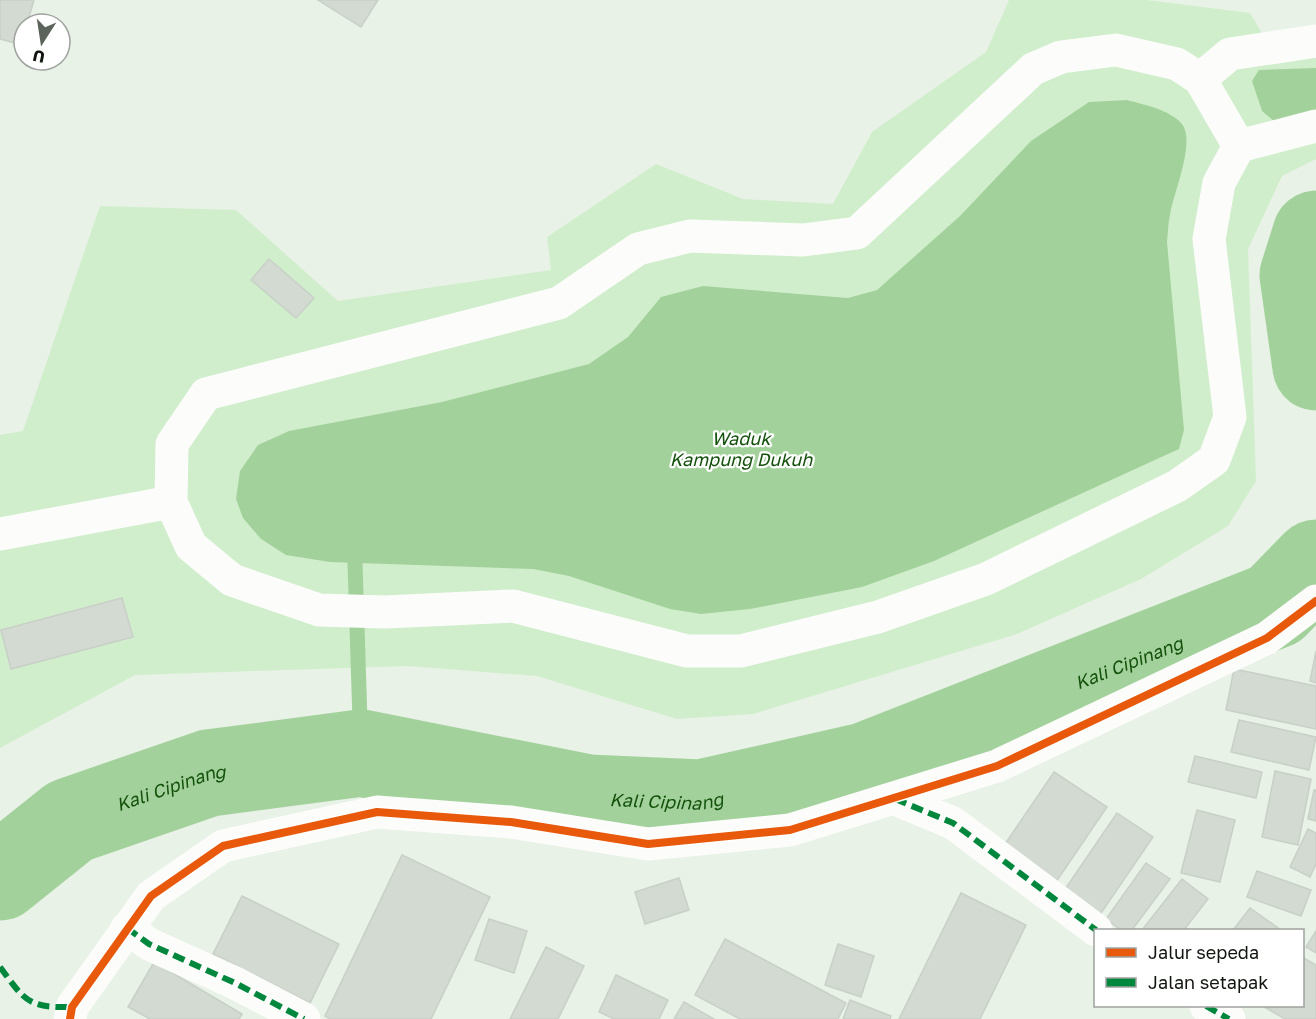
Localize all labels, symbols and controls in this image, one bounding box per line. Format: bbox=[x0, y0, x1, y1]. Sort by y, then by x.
north arrow bbox=[12, 12, 72, 72]
text: U bbox=[31, 46, 47, 68]
water label: Waduk Kampung Dukuh bbox=[670, 427, 813, 470]
water label: Kali Cipinang bbox=[1072, 631, 1188, 693]
water label: Kali Cipinang bbox=[113, 760, 228, 815]
water label: Kali Cipinang bbox=[609, 787, 727, 814]
legend bbox=[1094, 929, 1304, 1007]
text: Jalur sepeda bbox=[1148, 941, 1259, 963]
text: Jalan setapak bbox=[1148, 971, 1268, 993]

